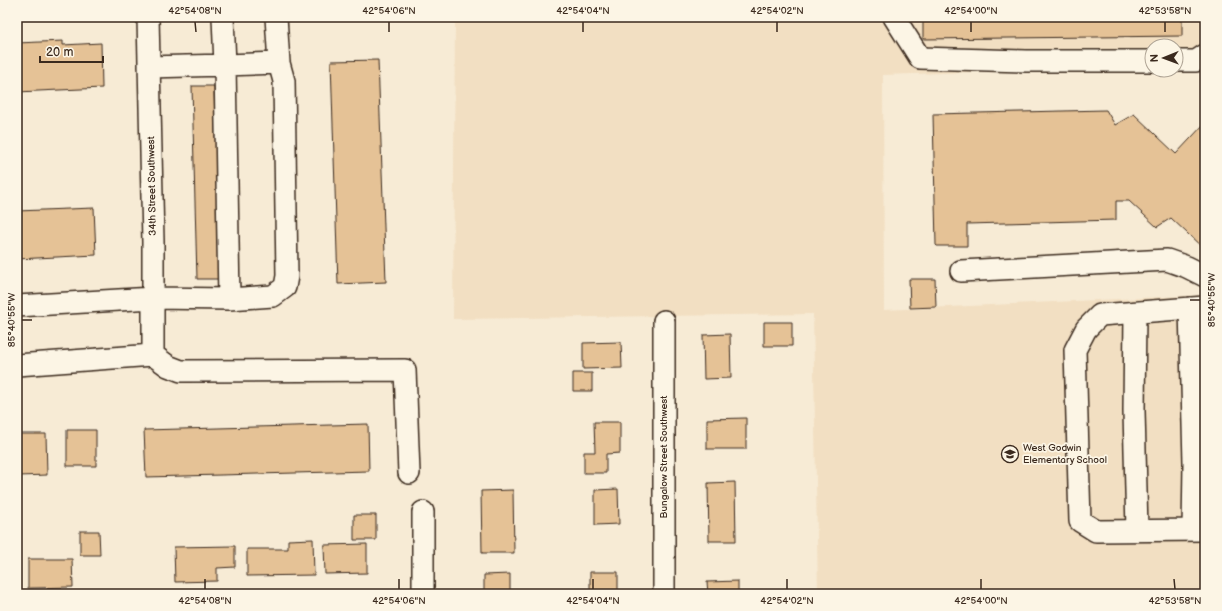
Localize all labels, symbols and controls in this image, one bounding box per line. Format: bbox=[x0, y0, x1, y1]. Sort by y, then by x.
text: 42°54'08"N bbox=[168, 5, 222, 17]
text: 42°54'06"N bbox=[362, 5, 416, 17]
text: 42°54'04"N bbox=[556, 5, 610, 17]
text: 42°54'02"N bbox=[750, 5, 804, 17]
text: 42°54'00"N bbox=[944, 5, 998, 17]
text: 42°53'58"N bbox=[1138, 5, 1192, 17]
scale bar bbox=[40, 38, 103, 64]
north arrow bbox=[1144, 38, 1184, 78]
text: 20 m bbox=[46, 45, 73, 60]
text: N bbox=[1148, 54, 1161, 62]
street label: 34th Street Southwest bbox=[145, 136, 159, 236]
text: 85°40'55"W bbox=[1206, 273, 1218, 327]
text: 85°40'55"W bbox=[6, 293, 18, 347]
street label: Bungalow Street Southwest bbox=[658, 396, 670, 518]
place label: West Godwin Elementary School bbox=[1023, 442, 1107, 466]
school or university icon: West Godwin Elementary School bbox=[1000, 444, 1020, 464]
text: 42°54'08"N bbox=[178, 595, 232, 607]
text: 42°54'06"N bbox=[372, 595, 426, 607]
text: 42°54'04"N bbox=[566, 595, 620, 607]
text: 42°54'02"N bbox=[760, 595, 814, 607]
text: 42°54'00"N bbox=[954, 595, 1008, 607]
text: 42°53'58"N bbox=[1148, 595, 1202, 607]

